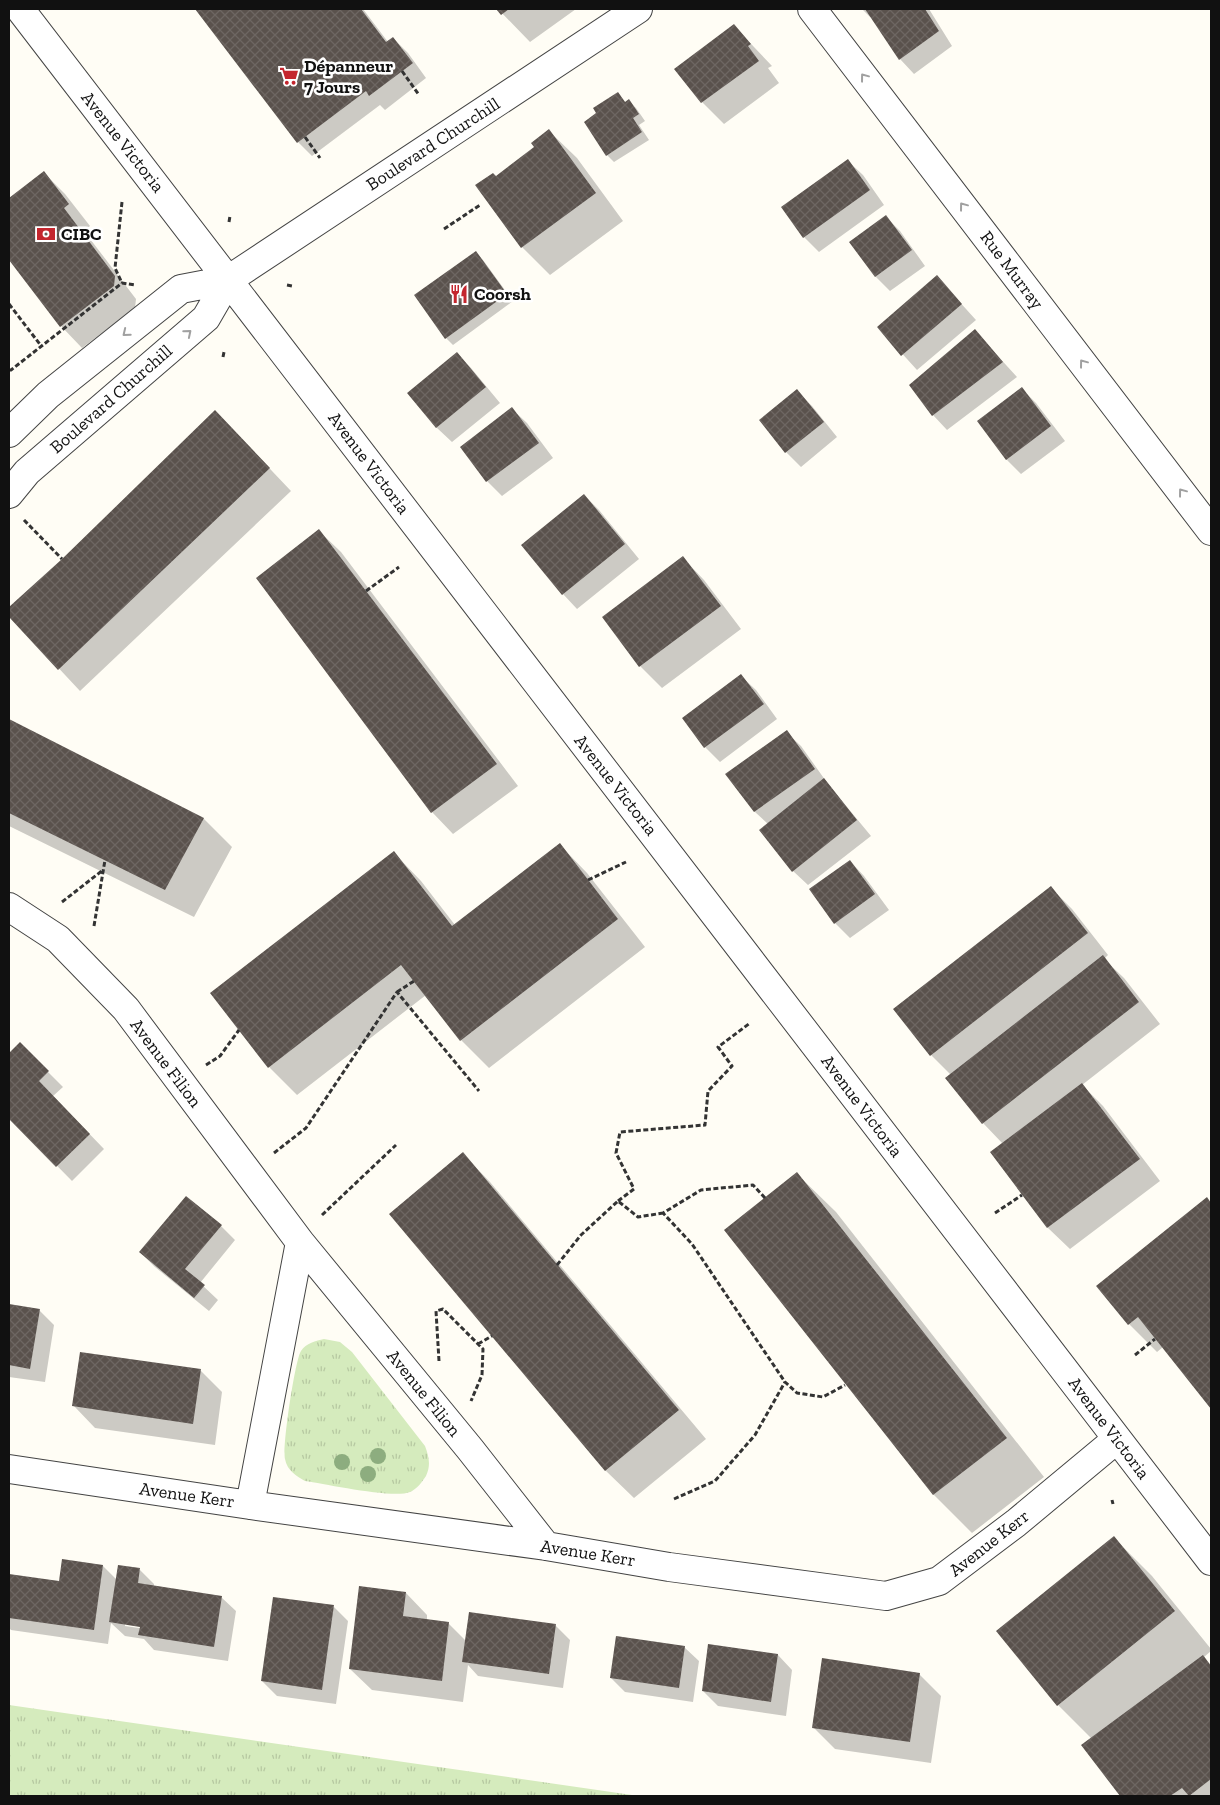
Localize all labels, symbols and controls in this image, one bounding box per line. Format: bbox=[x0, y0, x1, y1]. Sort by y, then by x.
place label: Dépanneur 7 Jours bbox=[304, 55, 393, 98]
supermarket icon: Dépanneur 7 Jours bbox=[278, 65, 300, 87]
one-way arrow bbox=[862, 74, 870, 83]
street label: Avenue Victoria bbox=[77, 87, 170, 197]
street label: Boulevard Churchill bbox=[362, 92, 504, 195]
one-way arrow bbox=[960, 202, 969, 212]
bank icon: CIBC bbox=[35, 223, 57, 245]
place label: CIBC bbox=[61, 223, 102, 245]
street label: Rue Murray bbox=[976, 227, 1049, 314]
restaurant icon: Coorsh bbox=[448, 283, 470, 305]
place label: Coorsh bbox=[474, 283, 532, 305]
one-way arrow bbox=[122, 327, 132, 336]
one-way arrow bbox=[183, 330, 192, 339]
street label: Boulevard Churchill bbox=[45, 340, 177, 458]
one-way arrow bbox=[1080, 359, 1089, 369]
street label: Avenue Victoria bbox=[323, 408, 415, 519]
one-way arrow bbox=[1179, 489, 1187, 498]
street label: Avenue Victoria bbox=[570, 730, 663, 840]
street label: Avenue Filion bbox=[125, 1014, 207, 1112]
street label: Avenue Victoria bbox=[816, 1051, 908, 1162]
street label: Avenue Filion bbox=[382, 1345, 466, 1441]
street label: Avenue Victoria bbox=[1063, 1373, 1155, 1484]
street label: Avenue Kerr bbox=[138, 1477, 236, 1513]
street label: Avenue Kerr bbox=[944, 1505, 1034, 1581]
street label: Avenue Kerr bbox=[539, 1535, 637, 1571]

